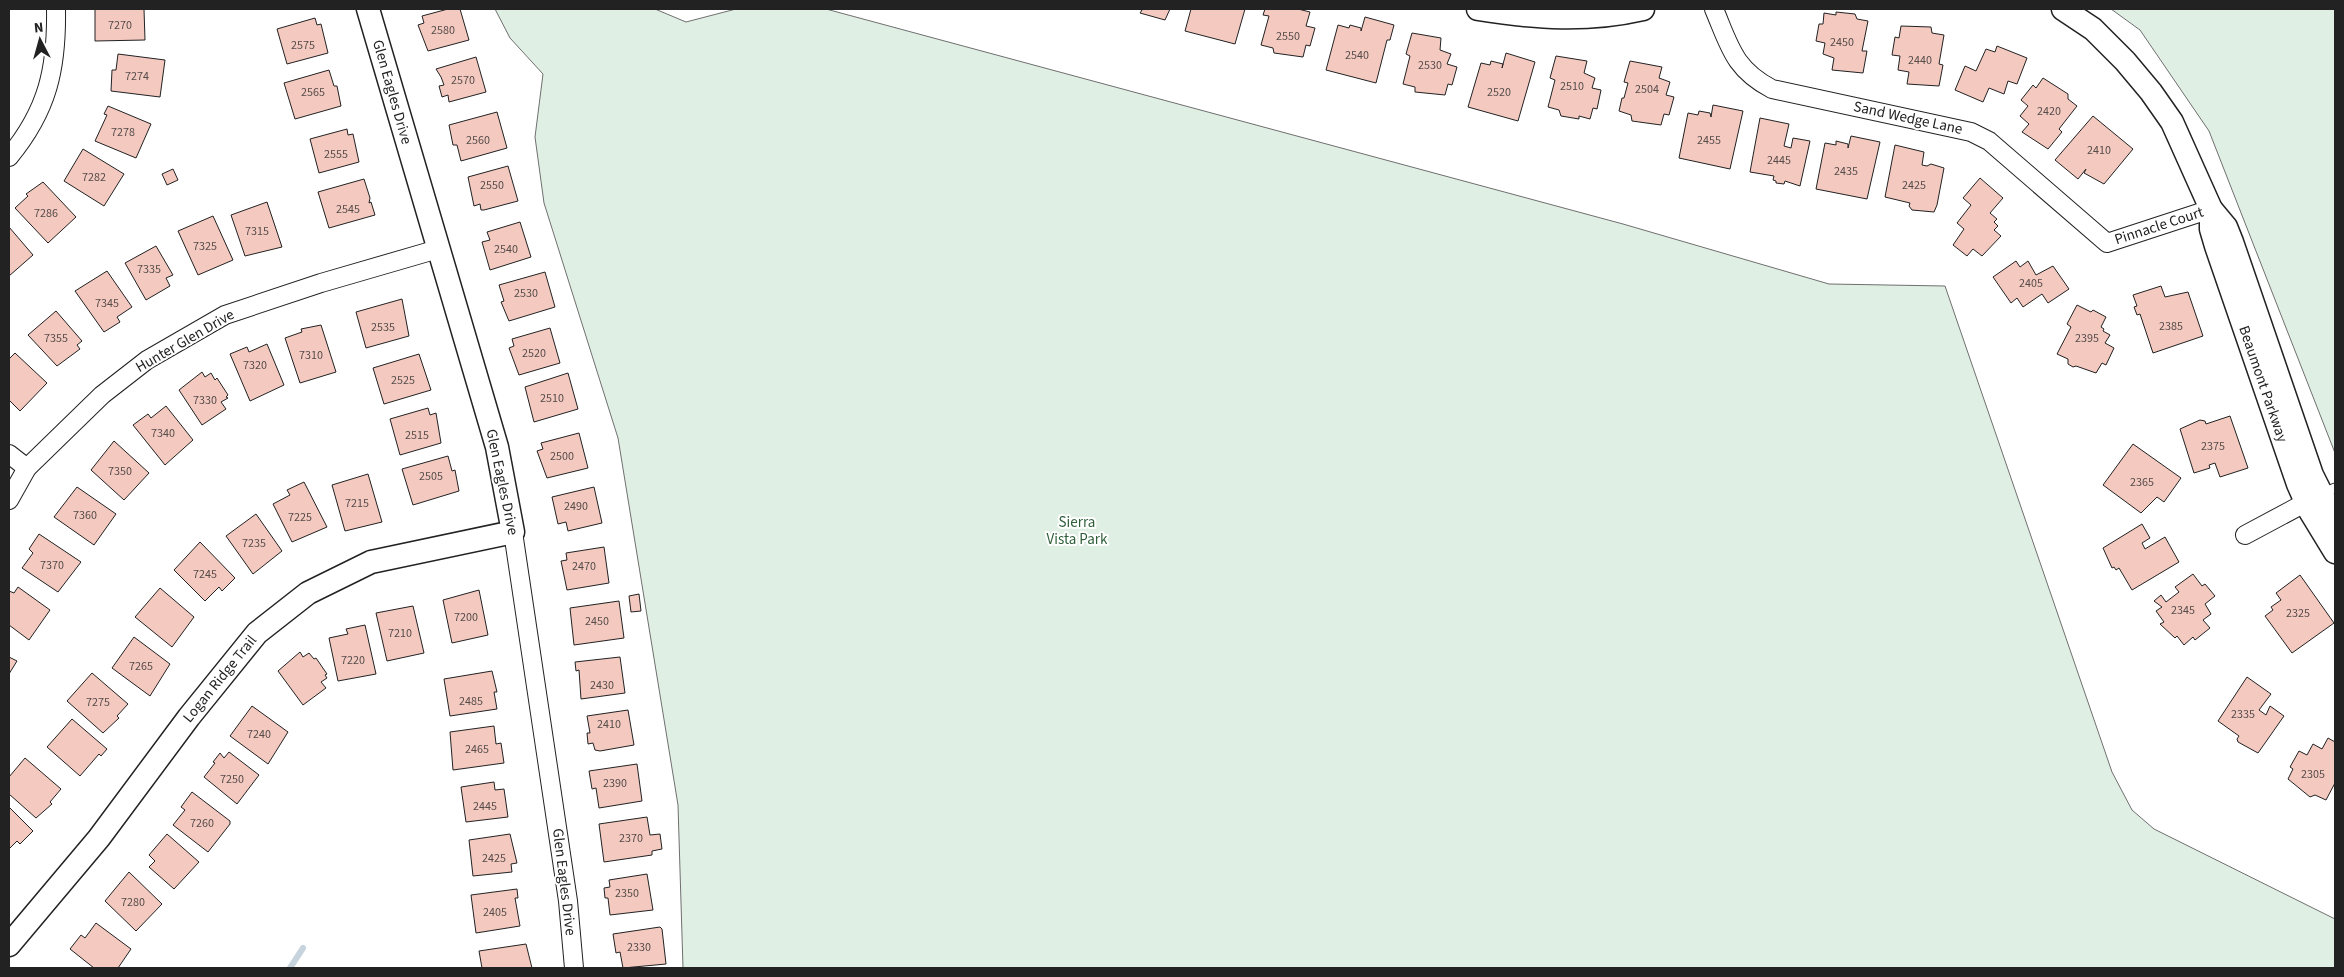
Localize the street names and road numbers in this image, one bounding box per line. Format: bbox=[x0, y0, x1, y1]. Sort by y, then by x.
street label: Glen Eagles Drive bbox=[367, 37, 417, 147]
street label: Sand Wedge Lane bbox=[1852, 96, 1964, 140]
street label: Pinnacle Court bbox=[2112, 202, 2206, 250]
street label: Hunter Glen Drive bbox=[132, 304, 238, 378]
street label: Beaumont Parkway bbox=[2233, 323, 2293, 445]
street label: Glen Eagles Drive bbox=[481, 427, 523, 537]
street label: Logan Ridge Trail bbox=[178, 631, 262, 727]
street label: Glen Eagles Drive bbox=[547, 827, 581, 937]

